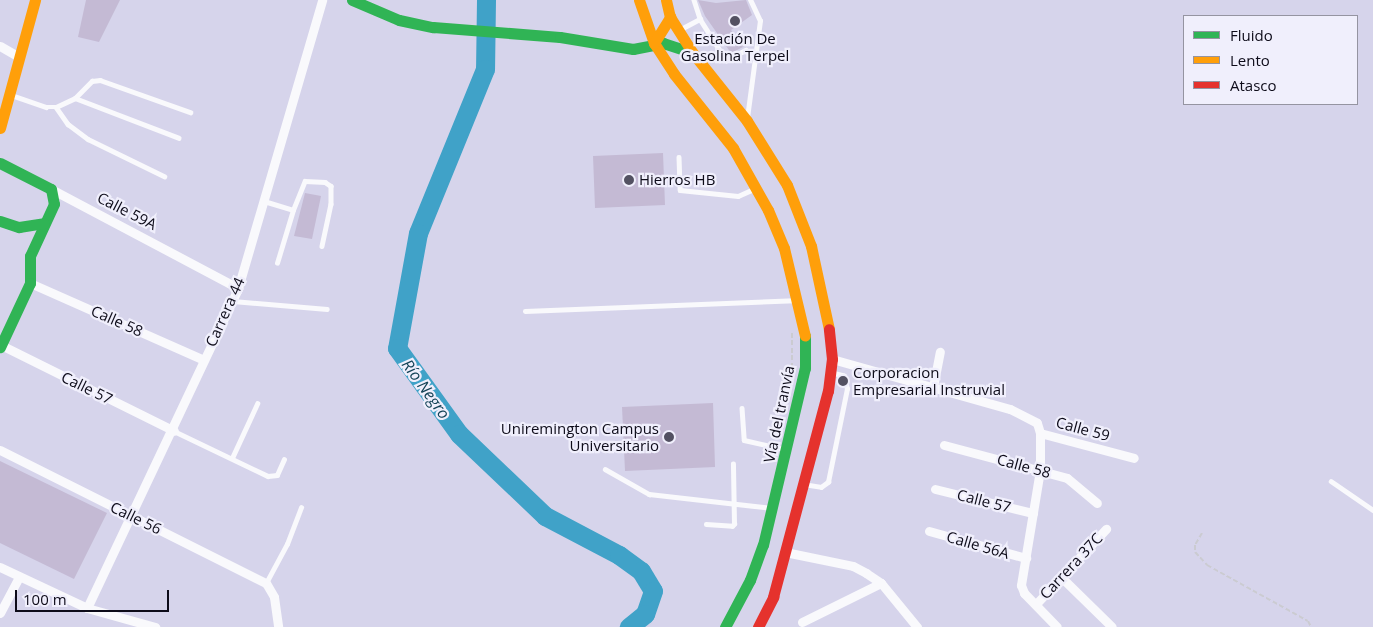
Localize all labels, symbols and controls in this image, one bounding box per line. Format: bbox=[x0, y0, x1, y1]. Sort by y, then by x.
marker: Estación De Gasolina Terpel bbox=[729, 15, 741, 27]
legend bbox=[1183, 15, 1358, 105]
text: Fluido bbox=[1230, 25, 1273, 45]
place label: Estación De Gasolina Terpel bbox=[681, 29, 789, 64]
text: Lento bbox=[1230, 50, 1270, 70]
text: Atasco bbox=[1230, 75, 1277, 95]
place label: Hierros HB bbox=[639, 171, 715, 189]
marker: Hierros HB bbox=[623, 174, 635, 186]
street label: Calle 59A bbox=[94, 188, 160, 234]
street label: Carrera 44 bbox=[202, 275, 248, 349]
street label: Calle 58 bbox=[88, 302, 146, 340]
water label: Río Negro bbox=[398, 355, 454, 423]
place label: Corporacion Empresarial Instruvial bbox=[853, 363, 1005, 398]
street label: Vía del tranvía bbox=[760, 364, 798, 464]
street label: Calle 57 bbox=[58, 368, 116, 408]
marker: Corporacion Empresarial Instruvial bbox=[837, 375, 849, 387]
street label: Calle 59 bbox=[1054, 413, 1112, 445]
place label: Uniremington Campus Universitario bbox=[501, 419, 659, 454]
marker: Uniremington Campus Universitario bbox=[663, 431, 675, 443]
street label: Calle 58 bbox=[995, 450, 1053, 482]
street label: Calle 57 bbox=[955, 486, 1013, 516]
street label: Calle 56 bbox=[107, 498, 165, 538]
street label: Calle 56A bbox=[945, 527, 1011, 563]
street label: Carrera 37C bbox=[1036, 529, 1106, 603]
scale bar bbox=[18, 580, 171, 612]
text: 100 m bbox=[23, 589, 67, 609]

